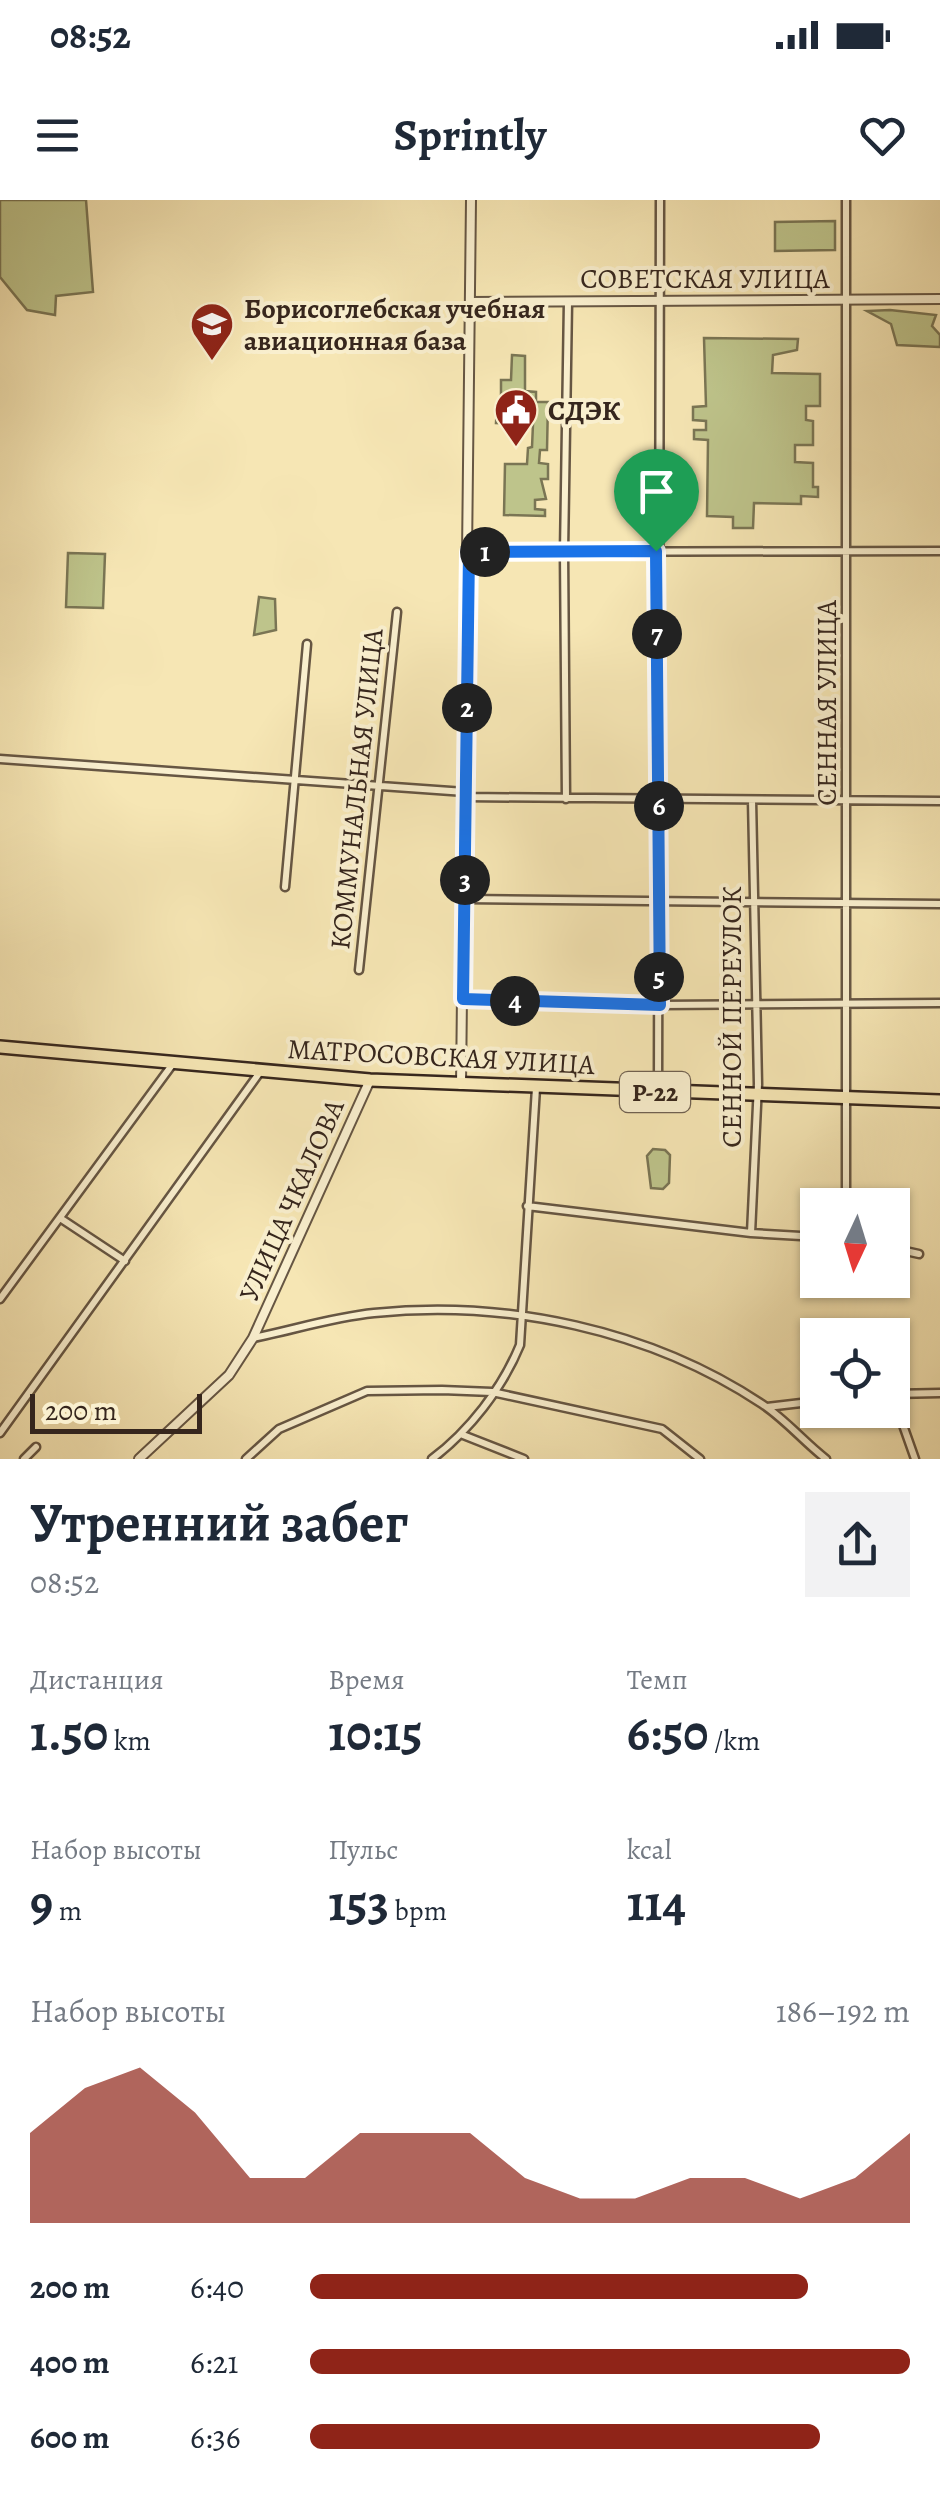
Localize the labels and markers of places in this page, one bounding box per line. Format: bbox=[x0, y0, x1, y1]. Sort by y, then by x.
place label: Борисоглебская учебная авиационная база bbox=[244, 290, 545, 360]
school or university icon: Борисоглебская учебная авиационная база bbox=[189, 301, 235, 362]
public building icon: СДЭК bbox=[493, 387, 539, 448]
place label: СДЭК bbox=[548, 392, 621, 430]
pin bbox=[614, 449, 699, 552]
pin: 1 bbox=[460, 527, 510, 577]
pin: 7 bbox=[632, 609, 682, 659]
pin: 2 bbox=[442, 683, 492, 733]
pin: 6 bbox=[634, 781, 684, 831]
pin: 3 bbox=[440, 855, 490, 905]
pin: 5 bbox=[634, 952, 684, 1002]
pin: 4 bbox=[490, 976, 540, 1026]

